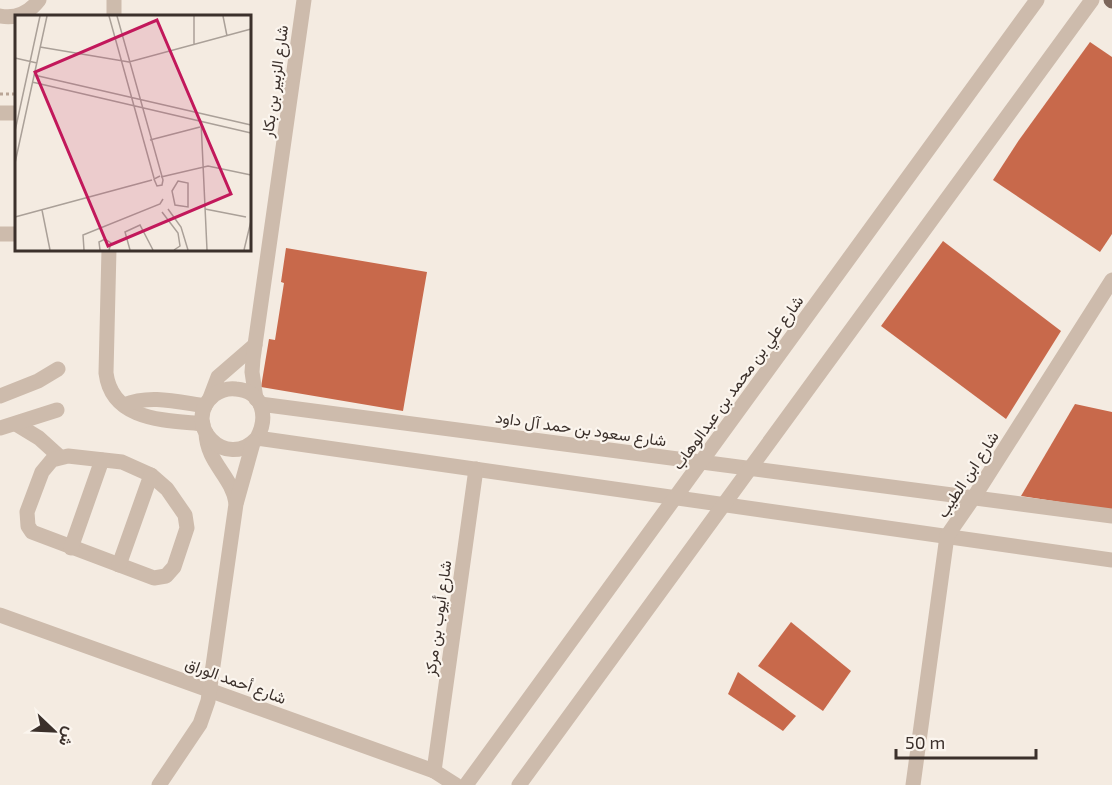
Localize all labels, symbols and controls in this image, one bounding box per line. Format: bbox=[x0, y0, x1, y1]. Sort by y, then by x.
inset map bbox=[15, 15, 250, 250]
street label: شارع الزبير بن بكار bbox=[257, 24, 294, 140]
street label: شارع علي بن محمد بن عبدالوهاب bbox=[667, 291, 811, 476]
street label: شارع سعود بن حمد آل داود bbox=[494, 407, 668, 452]
street label: شارع ابن الطيب bbox=[932, 427, 1004, 522]
street label: شارع أيوب بن مركز bbox=[419, 559, 457, 678]
street label: شارع أحمد الوراق bbox=[182, 653, 289, 710]
north arrow bbox=[24, 701, 84, 761]
scale bar bbox=[896, 722, 1036, 760]
text: ش bbox=[55, 724, 81, 750]
text: 50 m bbox=[905, 731, 945, 753]

